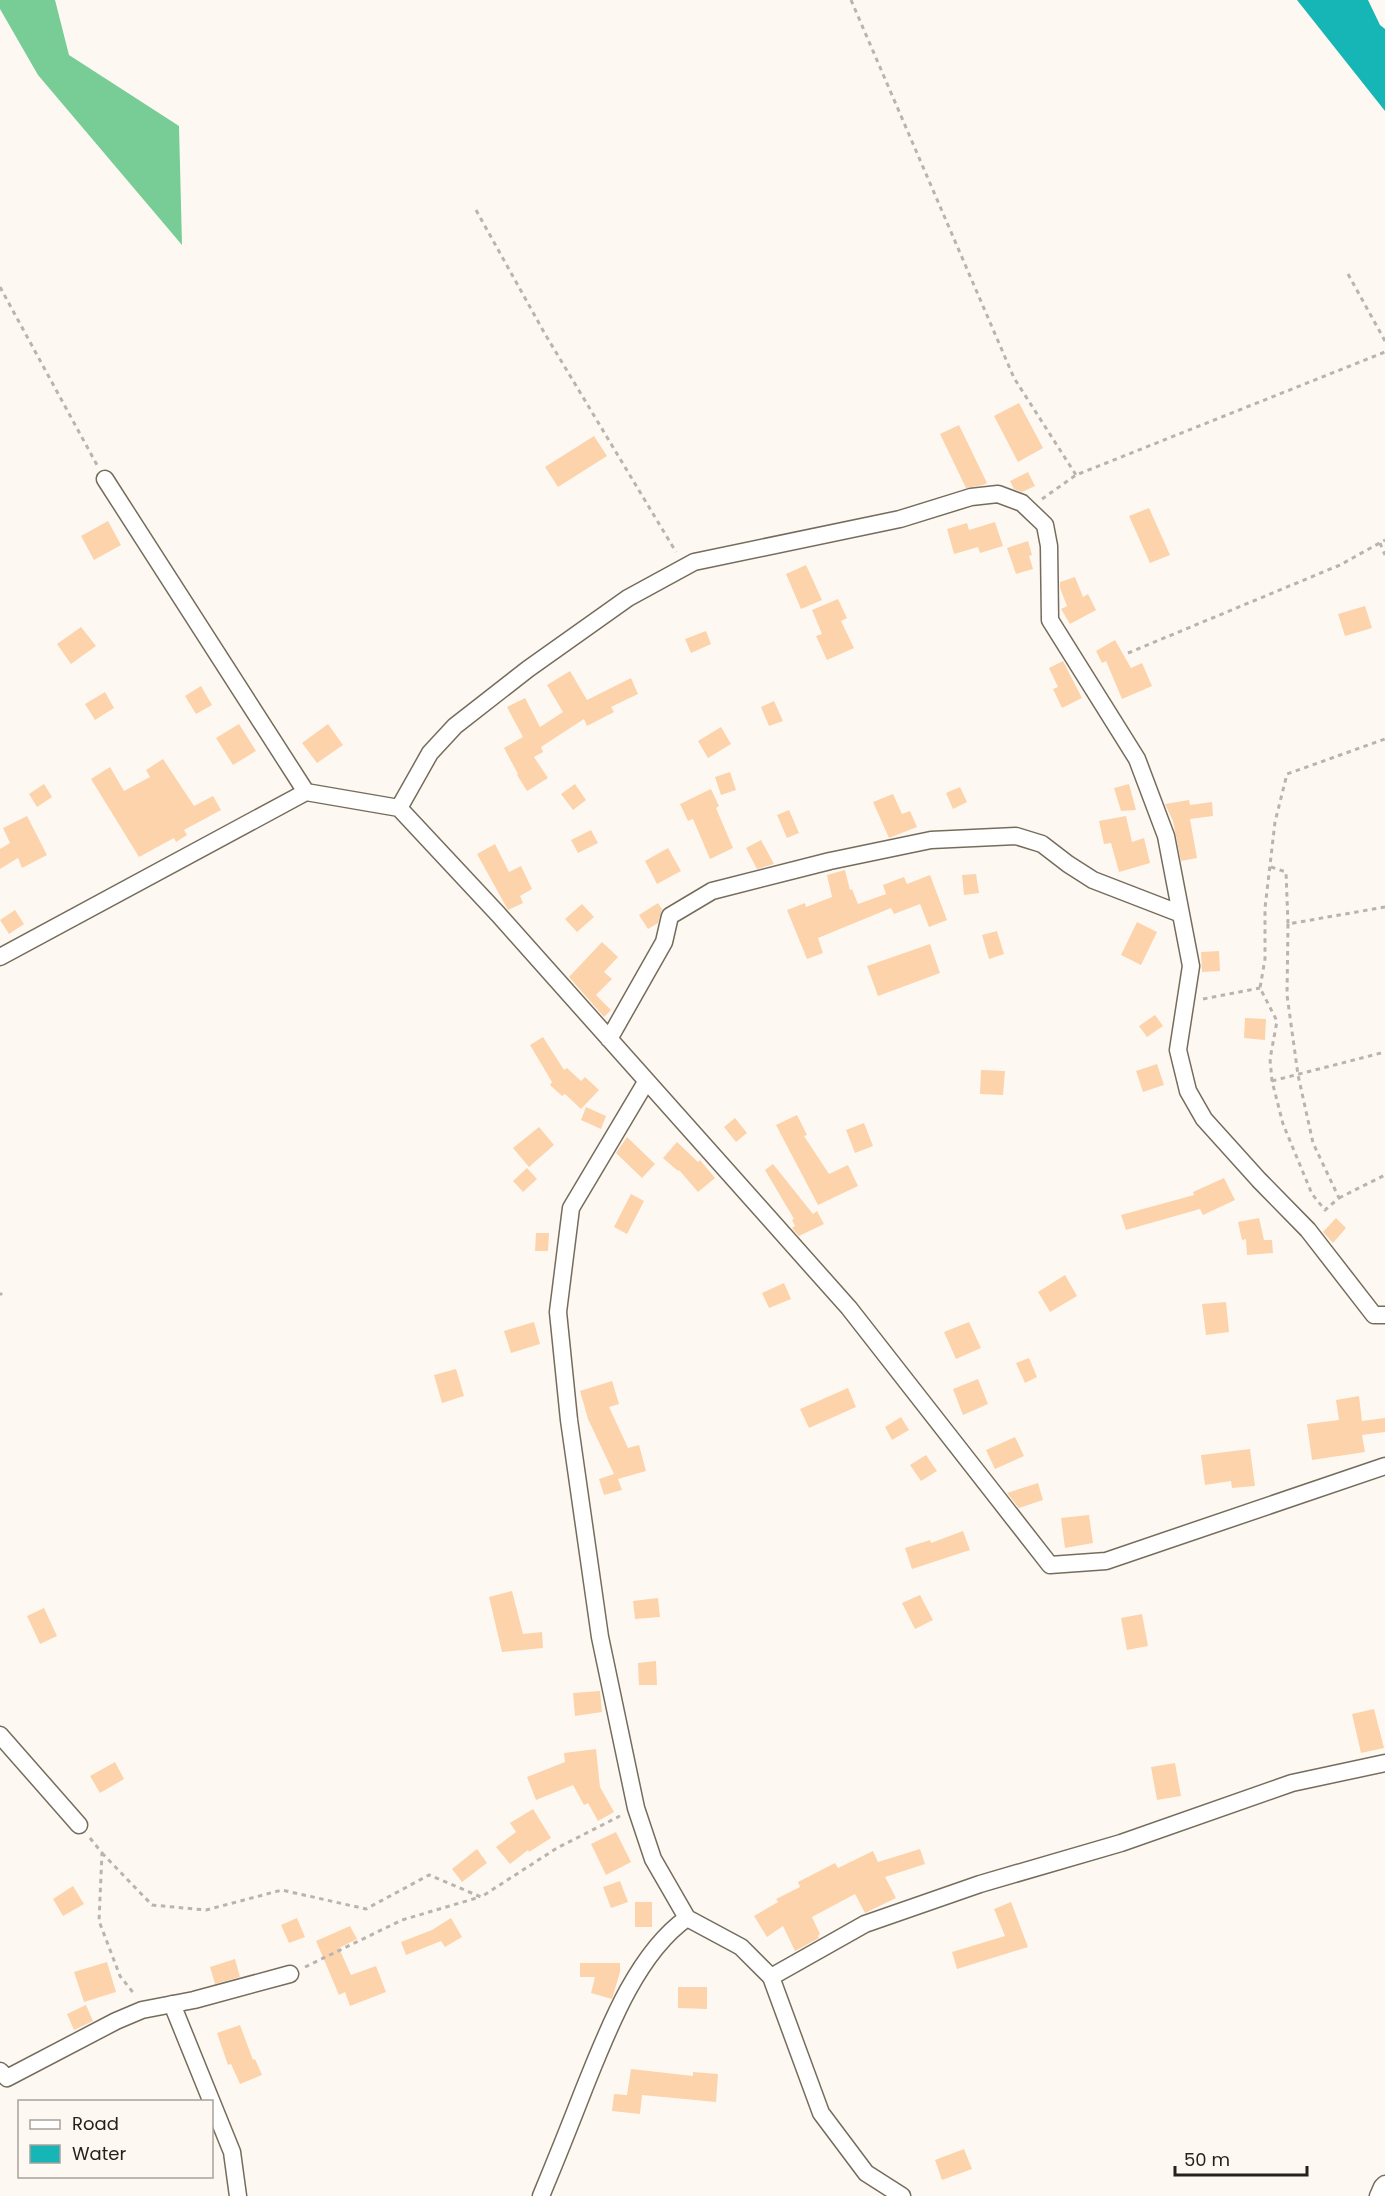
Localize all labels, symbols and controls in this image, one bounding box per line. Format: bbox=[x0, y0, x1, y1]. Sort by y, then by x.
legend bbox=[18, 2100, 213, 2178]
text: Road bbox=[72, 2111, 119, 2136]
scale bar bbox=[1175, 2139, 1307, 2177]
text: Water bbox=[72, 2141, 126, 2166]
text: 50 m bbox=[1184, 2147, 1230, 2172]

